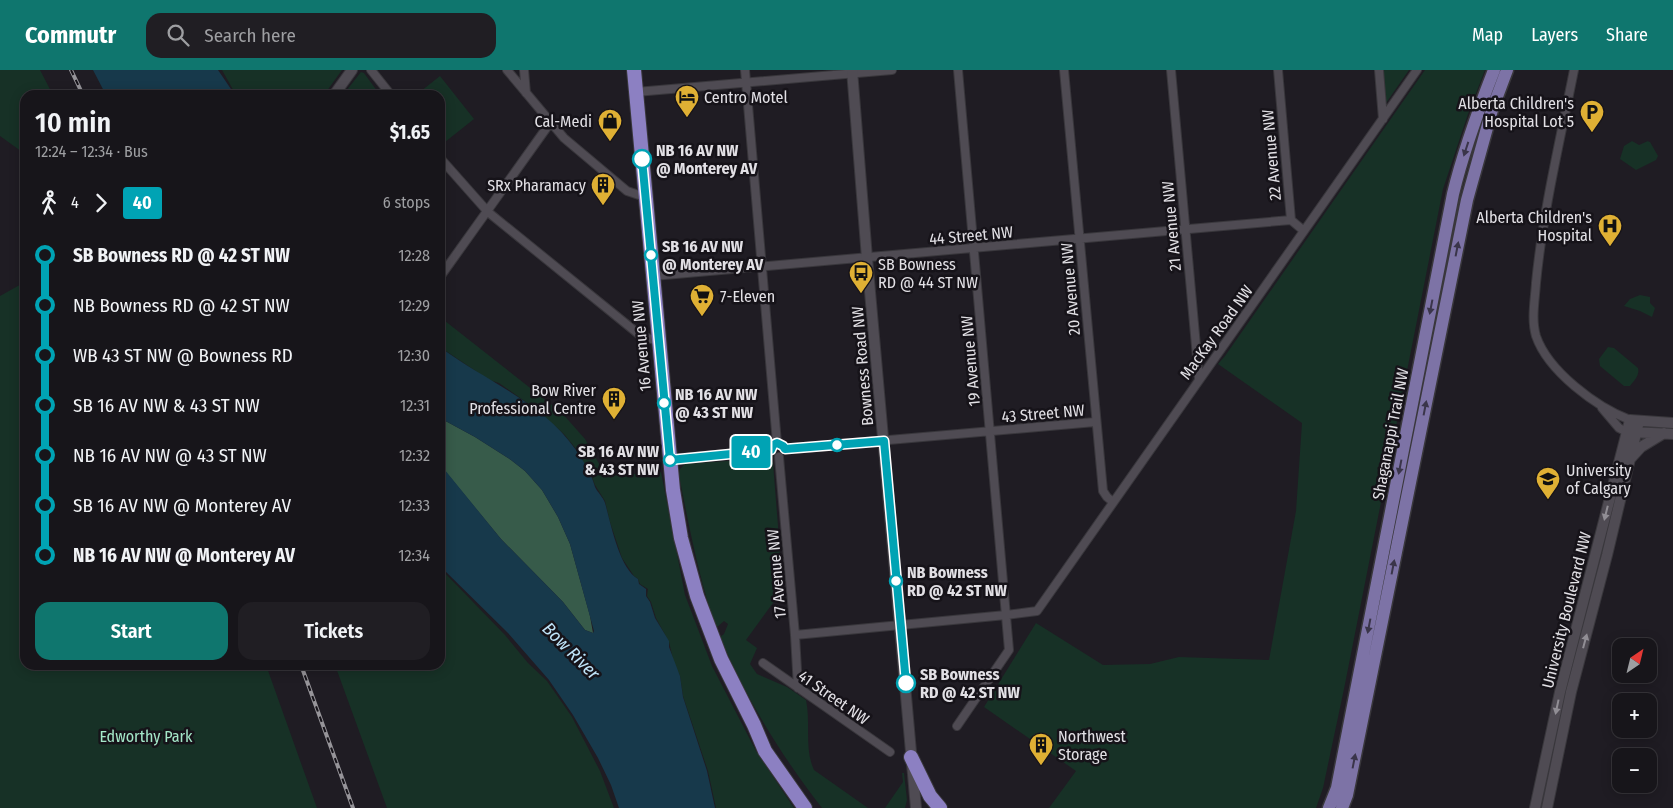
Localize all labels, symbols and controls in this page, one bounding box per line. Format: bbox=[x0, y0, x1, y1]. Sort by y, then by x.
search box bbox=[146, 13, 496, 58]
text: Commutr bbox=[25, 21, 116, 49]
icon: search bbox=[164, 21, 192, 49]
text: Search here bbox=[204, 24, 296, 47]
text: Map bbox=[1472, 24, 1503, 46]
text: Layers bbox=[1531, 24, 1578, 46]
text: Share bbox=[1606, 24, 1648, 46]
hotel icon: Centro Motel bbox=[674, 84, 700, 118]
place label: Centro Motel bbox=[704, 88, 788, 107]
place label: Alberta Children's Hospital Lot 5 bbox=[1458, 94, 1574, 131]
parking icon: Alberta Children's Hospital Lot 5 bbox=[1579, 99, 1605, 133]
text: 10 min bbox=[35, 106, 111, 139]
shop icon: Cal-Medi bbox=[597, 108, 623, 142]
street label: 22 Avenue NW bbox=[1258, 109, 1285, 201]
place label: Cal-Medi bbox=[534, 112, 592, 131]
text: $1.65 bbox=[390, 121, 430, 144]
place label: NB 16 AV NW @ Monterey AV bbox=[656, 141, 758, 178]
one-way arrow bbox=[1462, 141, 1469, 156]
text: 12:24 – 12:34 · Bus bbox=[35, 142, 148, 161]
marker: NB 16 AV NW @ Monterey AV bbox=[632, 149, 652, 169]
building icon: SRx Pharamacy bbox=[590, 172, 616, 206]
place label: SRx Pharamacy bbox=[487, 176, 587, 195]
street label: 21 Avenue NW bbox=[1158, 180, 1185, 272]
icon: walk bbox=[35, 189, 63, 217]
icon: forward bbox=[87, 189, 115, 217]
text: 40 bbox=[133, 192, 152, 214]
text: 4 bbox=[71, 193, 79, 212]
text: 6 stops bbox=[383, 193, 430, 212]
place label: Alberta Children's Hospital bbox=[1476, 208, 1592, 245]
hospital icon: Alberta Children's Hospital bbox=[1597, 213, 1623, 247]
street label: 44 Street NW bbox=[928, 222, 1014, 249]
place label: SB 16 AV NW @ Monterey AV bbox=[662, 237, 764, 274]
one-way arrow bbox=[1453, 240, 1461, 256]
street label: 20 Avenue NW bbox=[1057, 242, 1084, 336]
text: SB Bowness RD @ 42 ST NW bbox=[73, 244, 290, 267]
text: 12:28 bbox=[398, 246, 430, 265]
marker: SB 16 AV NW @ Monterey AV bbox=[644, 248, 658, 262]
place label: SB Bowness RD @ 44 ST NW bbox=[878, 255, 978, 292]
bus stop icon: SB Bowness RD @ 44 ST NW bbox=[848, 260, 874, 294]
street label: MacKay Road NW bbox=[1176, 282, 1257, 383]
supermarket icon: 7-Eleven bbox=[689, 283, 715, 317]
place label: 7-Eleven bbox=[720, 287, 775, 306]
text: NB Bowness RD @ 42 ST NW bbox=[73, 294, 290, 317]
text: 12:29 bbox=[399, 296, 430, 315]
street label: 16 Avenue NW bbox=[628, 300, 655, 392]
one-way arrow bbox=[1427, 300, 1435, 315]
street label: Bowness Road NW bbox=[848, 305, 877, 426]
street label: 19 Avenue NW bbox=[957, 315, 984, 407]
text: WB 43 ST NW @ Bowness RD bbox=[73, 344, 293, 367]
text: 12:30 bbox=[398, 346, 430, 365]
street label: Shaganappi Trail NW bbox=[1368, 367, 1413, 502]
place label: Bow River Professional Centre bbox=[469, 381, 596, 418]
place label: NB 16 AV NW @ 43 ST NW bbox=[675, 385, 758, 422]
building icon: Bow River Professional Centre bbox=[601, 386, 627, 420]
text: SB 16 AV NW & 43 ST NW bbox=[73, 394, 260, 417]
text: 12:31 bbox=[400, 396, 430, 415]
marker: NB 16 AV NW @ 43 ST NW bbox=[657, 396, 671, 410]
street label: 43 Street NW bbox=[1001, 400, 1085, 427]
one-way arrow bbox=[1421, 400, 1429, 416]
line badge: 40 bbox=[728, 436, 774, 468]
unlabelled marker bbox=[830, 438, 844, 452]
text: 40 bbox=[741, 441, 761, 463]
place label: SB 16 AV NW & 43 ST NW bbox=[578, 442, 660, 479]
text: NB 16 AV NW @ 43 ST NW bbox=[73, 444, 267, 467]
text: 12:32 bbox=[399, 446, 430, 465]
marker: SB 16 AV NW & 43 ST NW bbox=[663, 453, 677, 467]
one-way arrow bbox=[1395, 459, 1403, 475]
place label: University of Calgary bbox=[1566, 461, 1632, 498]
school or university icon: University of Calgary bbox=[1535, 466, 1561, 500]
text: SB 16 AV NW @ Monterey AV bbox=[73, 494, 291, 517]
text: 12:33 bbox=[399, 496, 430, 515]
one-way arrow bbox=[1602, 505, 1610, 520]
street label: 17 Avenue NW bbox=[763, 528, 790, 620]
street label: University Boulevard NW bbox=[1538, 530, 1595, 690]
text: NB 16 AV NW @ Monterey AV bbox=[73, 544, 295, 567]
text: 12:34 bbox=[398, 546, 430, 565]
one-way arrow bbox=[1389, 560, 1397, 575]
place label: NB Bowness RD @ 42 ST NW bbox=[907, 563, 1007, 600]
marker: NB Bowness RD @ 42 ST NW bbox=[889, 574, 903, 588]
button: Start bbox=[35, 602, 228, 660]
button: Tickets bbox=[238, 602, 430, 660]
water label: Bow River bbox=[538, 618, 605, 685]
one-way arrow bbox=[1364, 619, 1372, 635]
one-way arrow bbox=[1581, 633, 1589, 648]
north arrow bbox=[1612, 638, 1658, 682]
map controls bbox=[1612, 638, 1657, 793]
place label: SB Bowness RD @ 42 ST NW bbox=[920, 665, 1020, 702]
street label: 41 Street NW bbox=[795, 666, 873, 729]
marker: SB Bowness RD @ 42 ST NW bbox=[896, 673, 916, 693]
button: + bbox=[1612, 693, 1657, 738]
one-way arrow bbox=[1553, 699, 1561, 714]
park label: Edworthy Park bbox=[99, 727, 193, 746]
place label: Northwest Storage bbox=[1058, 727, 1127, 764]
building icon: Northwest Storage bbox=[1028, 732, 1054, 766]
button: − bbox=[1612, 748, 1657, 793]
one-way arrow bbox=[1350, 753, 1358, 769]

